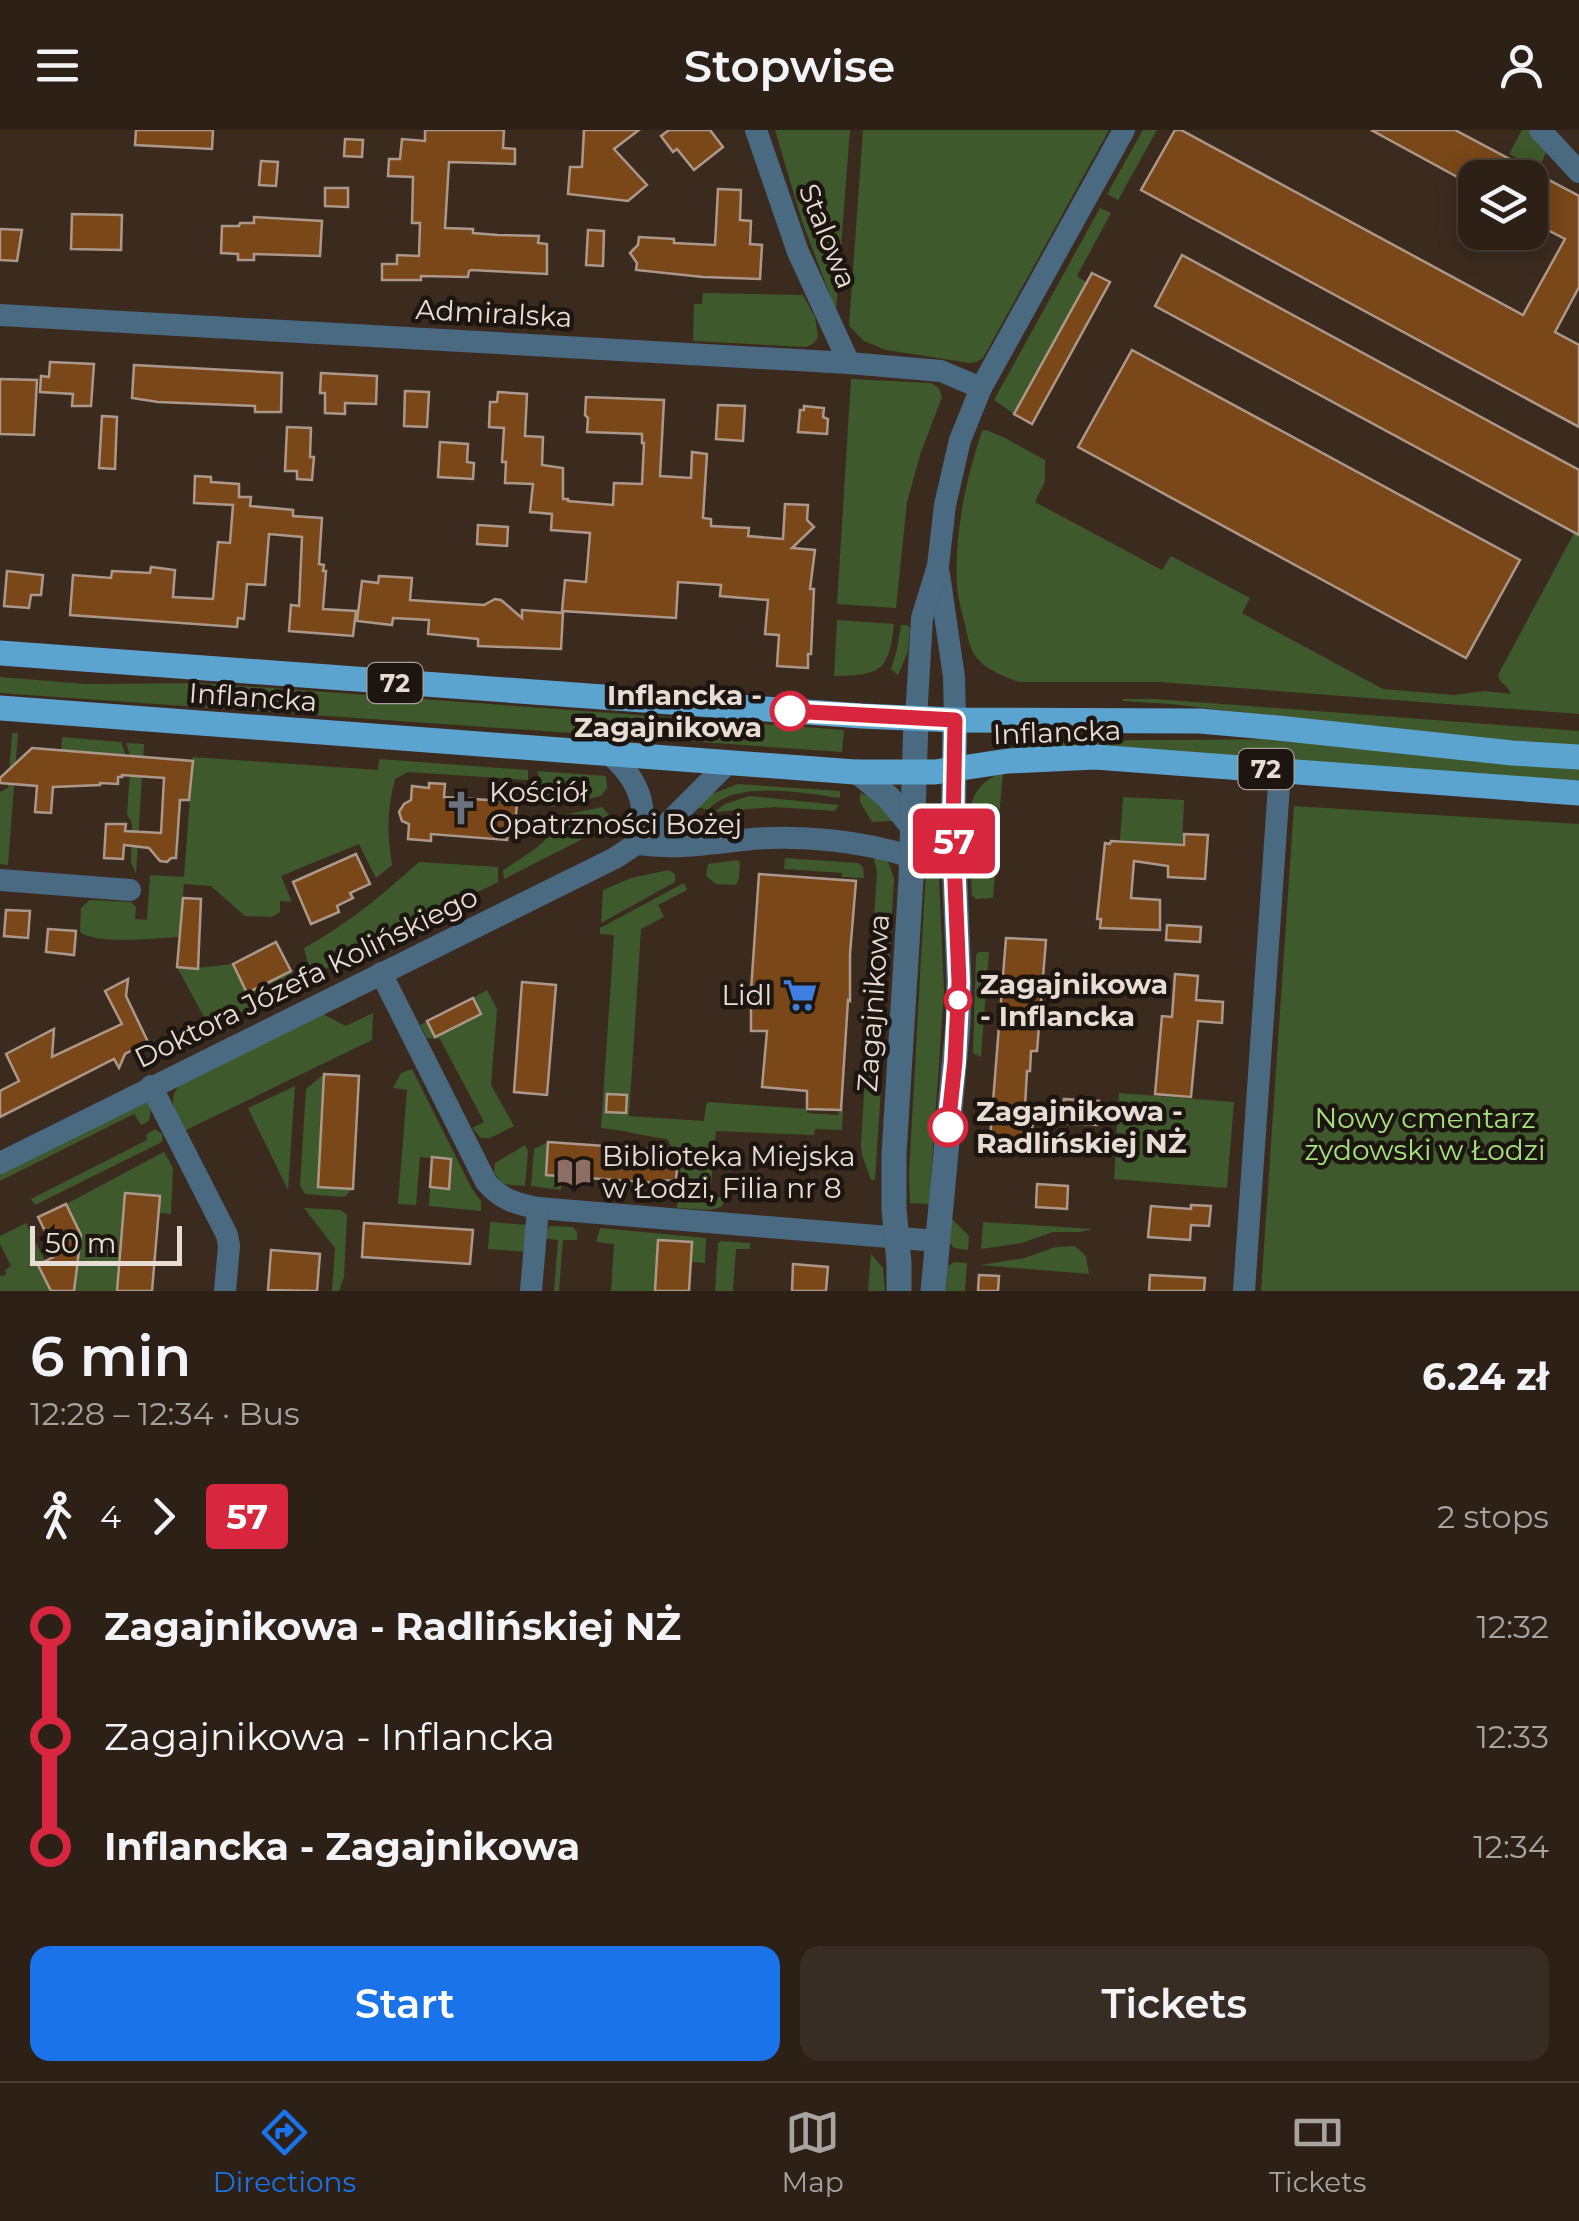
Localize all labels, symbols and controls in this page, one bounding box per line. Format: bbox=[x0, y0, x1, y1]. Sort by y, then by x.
icon: menu bbox=[30, 38, 85, 93]
text: Stopwise bbox=[684, 38, 895, 93]
icon: person bbox=[1494, 38, 1549, 93]
map controls bbox=[1458, 160, 1548, 250]
button: layers bbox=[1458, 160, 1548, 250]
street label: Stalowa bbox=[792, 179, 864, 293]
street label: Admiralska bbox=[415, 292, 573, 334]
road number: 72 bbox=[368, 663, 422, 703]
street label: Inflancka bbox=[188, 676, 318, 718]
place label: Inflancka - Zagajnikowa bbox=[574, 678, 762, 744]
marker: Inflancka - Zagajnikowa bbox=[771, 692, 809, 730]
street label: Inflancka bbox=[992, 713, 1122, 751]
road number: 72 bbox=[1238, 749, 1294, 789]
place label: Kościół Opatrzności Bożej bbox=[489, 775, 742, 841]
church icon: Kościół Opatrzności Bożej bbox=[442, 789, 480, 827]
line badge: 57 bbox=[909, 808, 999, 874]
text: 57 bbox=[933, 820, 975, 863]
street label: Doktora Józefa Kolińskiego bbox=[129, 879, 483, 1075]
street label: Zagajnikowa bbox=[850, 913, 896, 1093]
place label: Zagajnikowa - Inflancka bbox=[980, 967, 1168, 1033]
supermarket icon: Lidl bbox=[781, 976, 819, 1014]
place label: Lidl bbox=[721, 978, 772, 1012]
marker: Zagajnikowa - Inflancka bbox=[945, 987, 971, 1013]
place label: Zagajnikowa - Radlińskiej NŻ bbox=[976, 1094, 1187, 1160]
park label: Nowy cmentarz żydowski w Łodzi bbox=[1304, 1101, 1546, 1167]
marker: Zagajnikowa - Radlińskiej NŻ bbox=[929, 1108, 967, 1146]
place label: Biblioteka Miejska w Łodzi, Filia nr 8 bbox=[602, 1139, 856, 1205]
library icon: Biblioteka Miejska w Łodzi, Filia nr 8 bbox=[555, 1153, 593, 1191]
scale bar bbox=[30, 1221, 182, 1266]
text: 50 m bbox=[45, 1226, 116, 1260]
text: 6 min bbox=[30, 1323, 191, 1390]
text: 6.24 zł bbox=[1422, 1353, 1549, 1400]
text: 12:28 – 12:34 · Bus bbox=[30, 1394, 300, 1433]
icon: walk bbox=[30, 1489, 85, 1544]
icon: forward bbox=[136, 1489, 191, 1544]
text: 57 bbox=[226, 1495, 268, 1538]
text: 4 bbox=[100, 1497, 121, 1536]
text: 2 stops bbox=[1437, 1497, 1549, 1536]
text: Zagajnikowa - Radlińskiej NŻ bbox=[104, 1603, 681, 1650]
text: 12:32 bbox=[1476, 1607, 1549, 1646]
text: Zagajnikowa - Inflancka bbox=[104, 1713, 555, 1760]
text: 12:33 bbox=[1477, 1717, 1549, 1756]
text: Inflancka - Zagajnikowa bbox=[104, 1823, 580, 1870]
text: 12:34 bbox=[1473, 1827, 1549, 1866]
button: Start bbox=[30, 1946, 780, 2061]
button: Tickets bbox=[800, 1946, 1549, 2061]
tab: Directions bbox=[213, 2105, 356, 2199]
tab: Map bbox=[781, 2105, 844, 2199]
tab: Tickets bbox=[1269, 2105, 1366, 2199]

